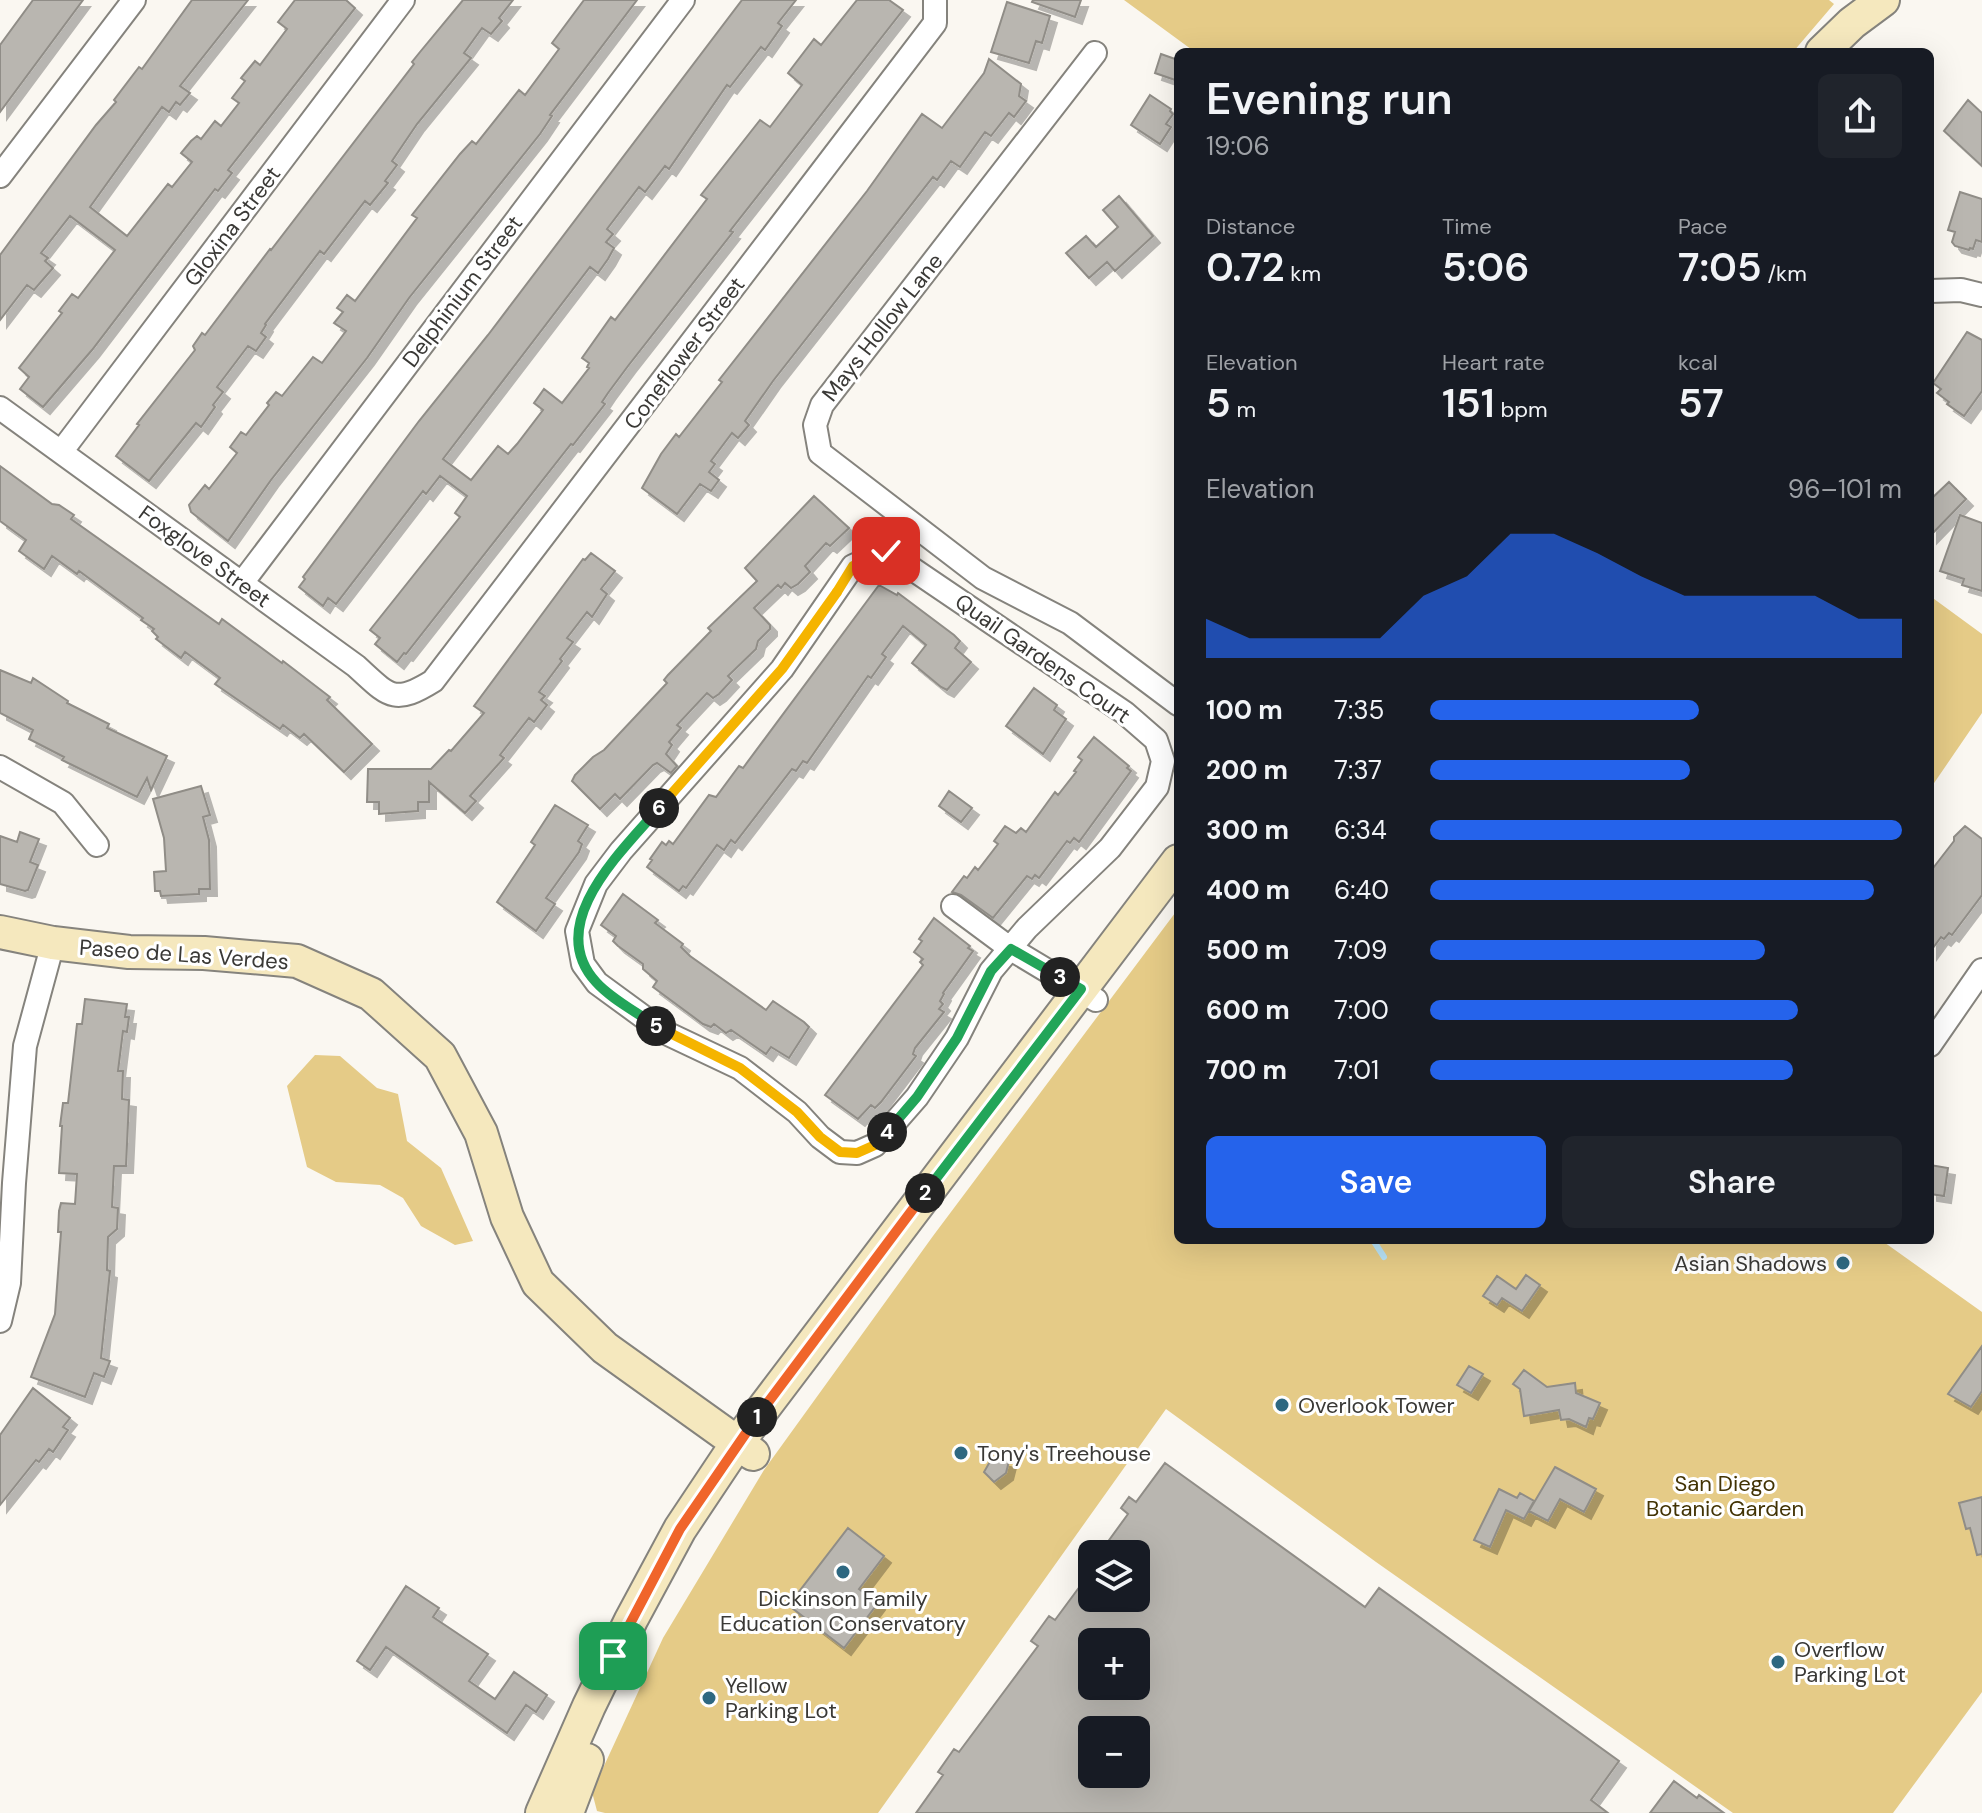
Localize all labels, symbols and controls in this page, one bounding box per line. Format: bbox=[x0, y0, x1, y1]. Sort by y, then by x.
text: Evening run bbox=[1206, 70, 1453, 128]
button: share bbox=[1818, 74, 1902, 158]
text: 19:06 bbox=[1206, 129, 1270, 163]
street label: Gloxina Street bbox=[178, 160, 287, 292]
street label: Delphinium Street bbox=[396, 210, 529, 373]
text: Distance bbox=[1206, 212, 1295, 241]
text: Time bbox=[1442, 212, 1492, 241]
text: Pace bbox=[1678, 212, 1727, 241]
text: 0.72 bbox=[1206, 241, 1284, 293]
text: 5:06 bbox=[1442, 241, 1530, 293]
text: 7:05 bbox=[1678, 241, 1762, 293]
street label: Mays Hollow Lane bbox=[815, 247, 949, 407]
text: km bbox=[1284, 259, 1321, 288]
text: /km bbox=[1762, 259, 1807, 288]
street label: Coneflower Street bbox=[617, 271, 751, 436]
text: Elevation bbox=[1206, 348, 1298, 377]
text: Heart rate bbox=[1442, 348, 1545, 377]
text: kcal bbox=[1678, 348, 1718, 377]
text: 5 bbox=[1206, 377, 1231, 429]
text: 151 bbox=[1442, 377, 1495, 429]
text: 57 bbox=[1678, 377, 1724, 429]
text: m bbox=[1231, 395, 1256, 424]
text: bpm bbox=[1495, 395, 1548, 424]
text: Elevation bbox=[1206, 472, 1314, 506]
text: 96–101 m bbox=[1788, 472, 1902, 506]
street label: Foxglove Street bbox=[133, 499, 276, 614]
pin bbox=[852, 517, 920, 585]
icon: check bbox=[864, 529, 908, 573]
street label: Quail Gardens Court bbox=[949, 587, 1136, 730]
text: 100 m bbox=[1206, 693, 1283, 727]
text: 7:35 bbox=[1334, 693, 1384, 727]
text: 200 m bbox=[1206, 753, 1288, 787]
text: 7:37 bbox=[1334, 753, 1382, 787]
pin: 6 bbox=[639, 788, 679, 828]
text: 6 bbox=[652, 793, 666, 822]
text: 300 m bbox=[1206, 813, 1289, 847]
text: 6:34 bbox=[1334, 813, 1387, 847]
text: 400 m bbox=[1206, 873, 1290, 907]
text: 6:40 bbox=[1334, 873, 1389, 907]
street label: Paseo de Las Verdes bbox=[78, 933, 290, 976]
text: 500 m bbox=[1206, 933, 1289, 967]
text: 7:09 bbox=[1334, 933, 1387, 967]
pin: 3 bbox=[1040, 957, 1080, 997]
text: 3 bbox=[1053, 962, 1067, 991]
text: 600 m bbox=[1206, 993, 1290, 1027]
text: 7:00 bbox=[1334, 993, 1389, 1027]
pin: 5 bbox=[636, 1006, 676, 1046]
text: 5 bbox=[649, 1011, 663, 1040]
text: 700 m bbox=[1206, 1053, 1287, 1087]
text: 7:01 bbox=[1334, 1053, 1379, 1087]
pin: 4 bbox=[867, 1112, 907, 1152]
text: 4 bbox=[880, 1117, 894, 1146]
button: Save bbox=[1206, 1136, 1546, 1228]
button: Share bbox=[1562, 1136, 1902, 1228]
pin: 2 bbox=[905, 1173, 945, 1213]
text: 2 bbox=[919, 1178, 931, 1207]
place label: Asian Shadows bbox=[1674, 1249, 1827, 1278]
marker: Asian Shadows bbox=[1834, 1254, 1852, 1272]
place label: Overlook Tower bbox=[1298, 1391, 1455, 1420]
marker: Overlook Tower bbox=[1273, 1396, 1291, 1414]
pin: 1 bbox=[737, 1397, 777, 1437]
text: 1 bbox=[753, 1402, 761, 1431]
place label: Tony's Treehouse bbox=[977, 1439, 1151, 1468]
marker: Tony's Treehouse bbox=[952, 1444, 970, 1462]
park label: San Diego Botanic Garden bbox=[1646, 1469, 1804, 1523]
map controls bbox=[1078, 1540, 1150, 1788]
button: layers bbox=[1078, 1540, 1150, 1612]
marker: Dickinson Family Education Conservatory bbox=[834, 1563, 852, 1581]
place label: Dickinson Family Education Conservatory bbox=[720, 1584, 966, 1638]
pin bbox=[579, 1622, 647, 1690]
button: + bbox=[1078, 1628, 1150, 1700]
icon: arrive bbox=[591, 1634, 635, 1678]
place label: Overflow Parking Lot bbox=[1794, 1635, 1906, 1689]
marker: Overflow Parking Lot bbox=[1769, 1653, 1787, 1671]
place label: Yellow Parking Lot bbox=[725, 1671, 837, 1725]
marker: Yellow Parking Lot bbox=[700, 1689, 718, 1707]
button: − bbox=[1078, 1716, 1150, 1788]

